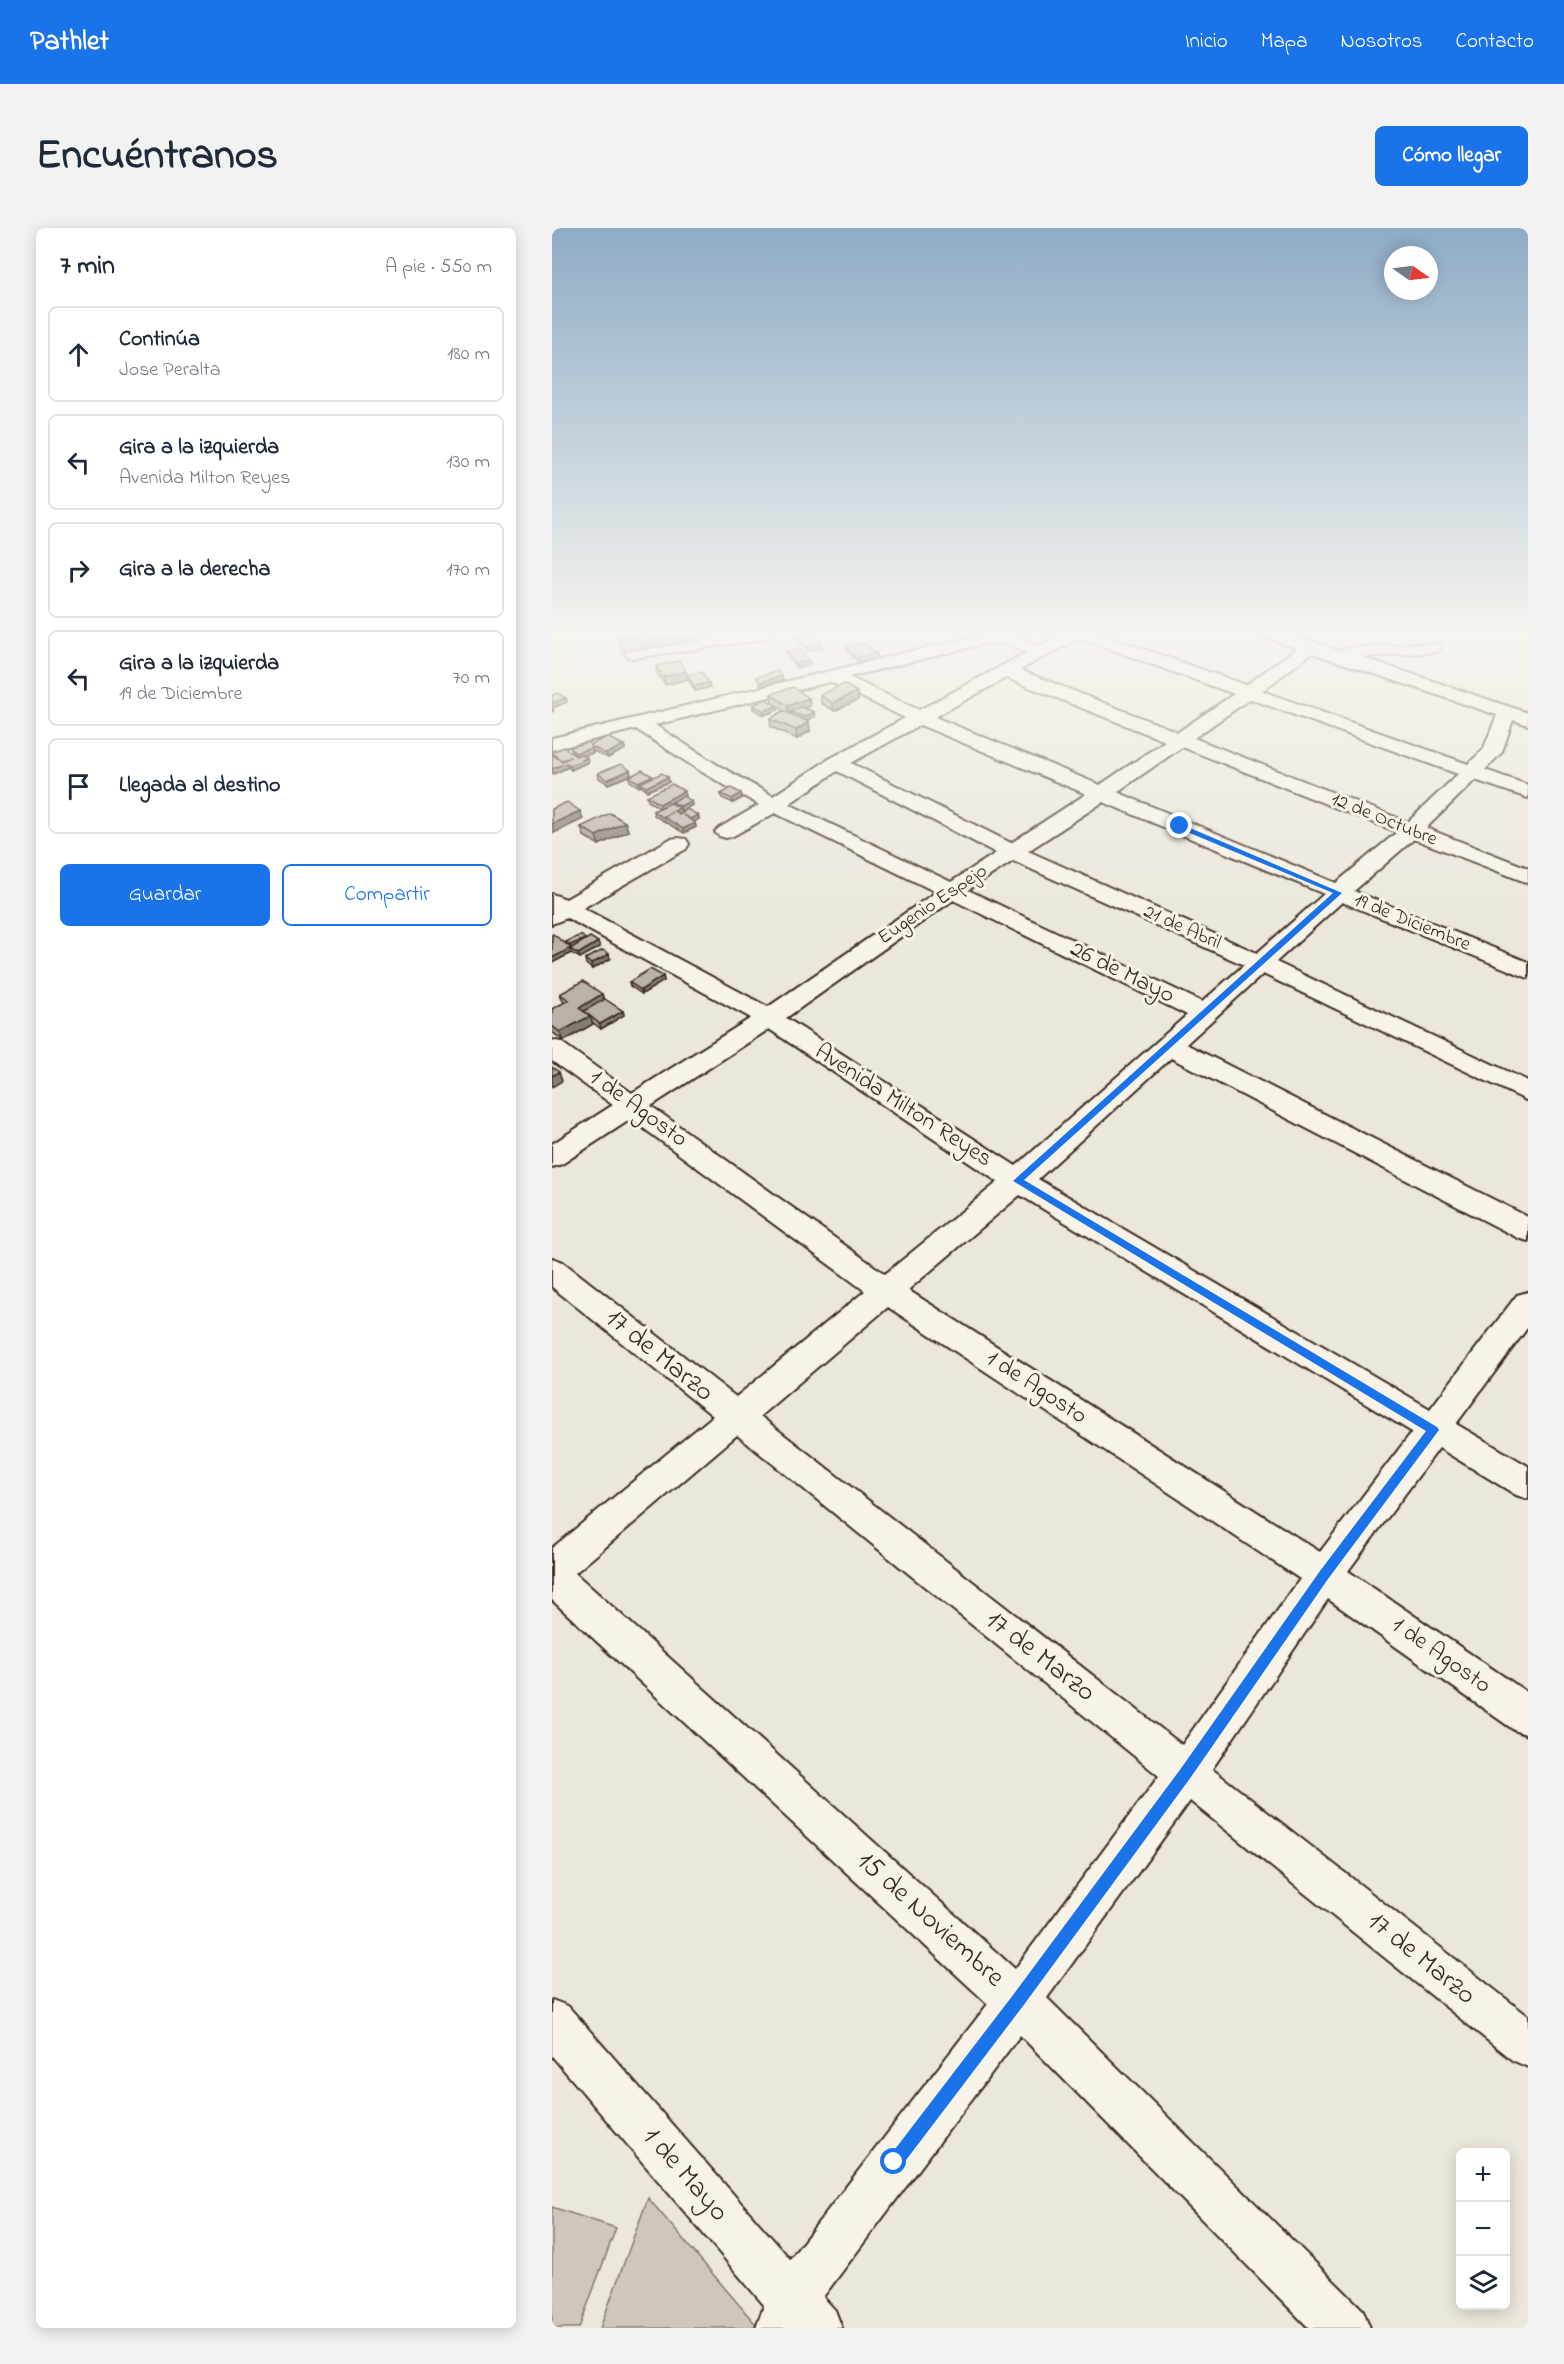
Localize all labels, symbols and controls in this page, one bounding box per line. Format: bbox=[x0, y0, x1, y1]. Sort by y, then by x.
text: Pathlet bbox=[30, 22, 109, 63]
text: Inicio bbox=[1185, 27, 1228, 57]
text: Mapa bbox=[1261, 27, 1308, 57]
text: Nosotros bbox=[1341, 27, 1423, 57]
text: Contacto bbox=[1456, 27, 1534, 57]
text: Encuéntranos bbox=[36, 126, 278, 187]
button: Cómo llegar bbox=[1375, 126, 1528, 186]
north arrow bbox=[1384, 246, 1438, 300]
text: 7 min bbox=[60, 248, 115, 286]
text: A pie · 550 m bbox=[385, 253, 492, 282]
text: Continúa bbox=[119, 324, 200, 356]
icon: ahead bbox=[62, 338, 95, 371]
text: 180 m bbox=[447, 340, 490, 369]
text: Jose Peralta bbox=[119, 356, 221, 385]
text: Gira a la izquierda bbox=[119, 432, 279, 464]
icon: left bbox=[62, 446, 95, 479]
text: 130 m bbox=[446, 448, 490, 477]
text: Avenida Milton Reyes bbox=[119, 464, 290, 493]
icon: right bbox=[62, 554, 95, 587]
text: Gira a la derecha bbox=[119, 554, 270, 586]
text: 170 m bbox=[446, 556, 490, 585]
text: Gira a la izquierda bbox=[119, 648, 279, 680]
icon: left bbox=[62, 662, 95, 695]
text: 70 m bbox=[453, 664, 490, 693]
text: 19 de Diciembre bbox=[119, 680, 243, 709]
icon: arrive bbox=[62, 770, 95, 803]
text: Llegada al destino bbox=[119, 770, 280, 802]
street label: 12 de Octubre bbox=[1326, 786, 1442, 855]
route end bbox=[1166, 812, 1192, 838]
street label: Eugenio Espejo bbox=[872, 858, 994, 953]
button: Guardar bbox=[60, 864, 270, 926]
button: Compartir bbox=[282, 864, 492, 926]
street label: 19 de Diciembre bbox=[1349, 886, 1475, 960]
street label: 21 de Abril bbox=[1138, 898, 1226, 958]
street label: 26 de Mayo bbox=[1063, 933, 1180, 1014]
street label: Avenida Milton Reyes bbox=[807, 1035, 999, 1178]
street label: 1 de Agosto bbox=[581, 1061, 695, 1157]
street label: 17 de Marzo bbox=[596, 1299, 722, 1413]
street label: 1 de Agosto bbox=[978, 1342, 1094, 1434]
street label: 17 de Marzo bbox=[976, 1601, 1104, 1713]
street label: 1 de Agosto bbox=[1384, 1609, 1498, 1703]
street label: 15 de Noviembre bbox=[847, 1842, 1013, 1998]
street label: 17 de Marzo bbox=[1358, 1902, 1484, 2016]
street label: 1 de Mayo bbox=[632, 2118, 738, 2232]
route start bbox=[880, 2148, 906, 2174]
map controls bbox=[1456, 2148, 1510, 2310]
button: + bbox=[1456, 2148, 1510, 2202]
button: − bbox=[1456, 2202, 1510, 2256]
button: layers bbox=[1456, 2256, 1510, 2310]

